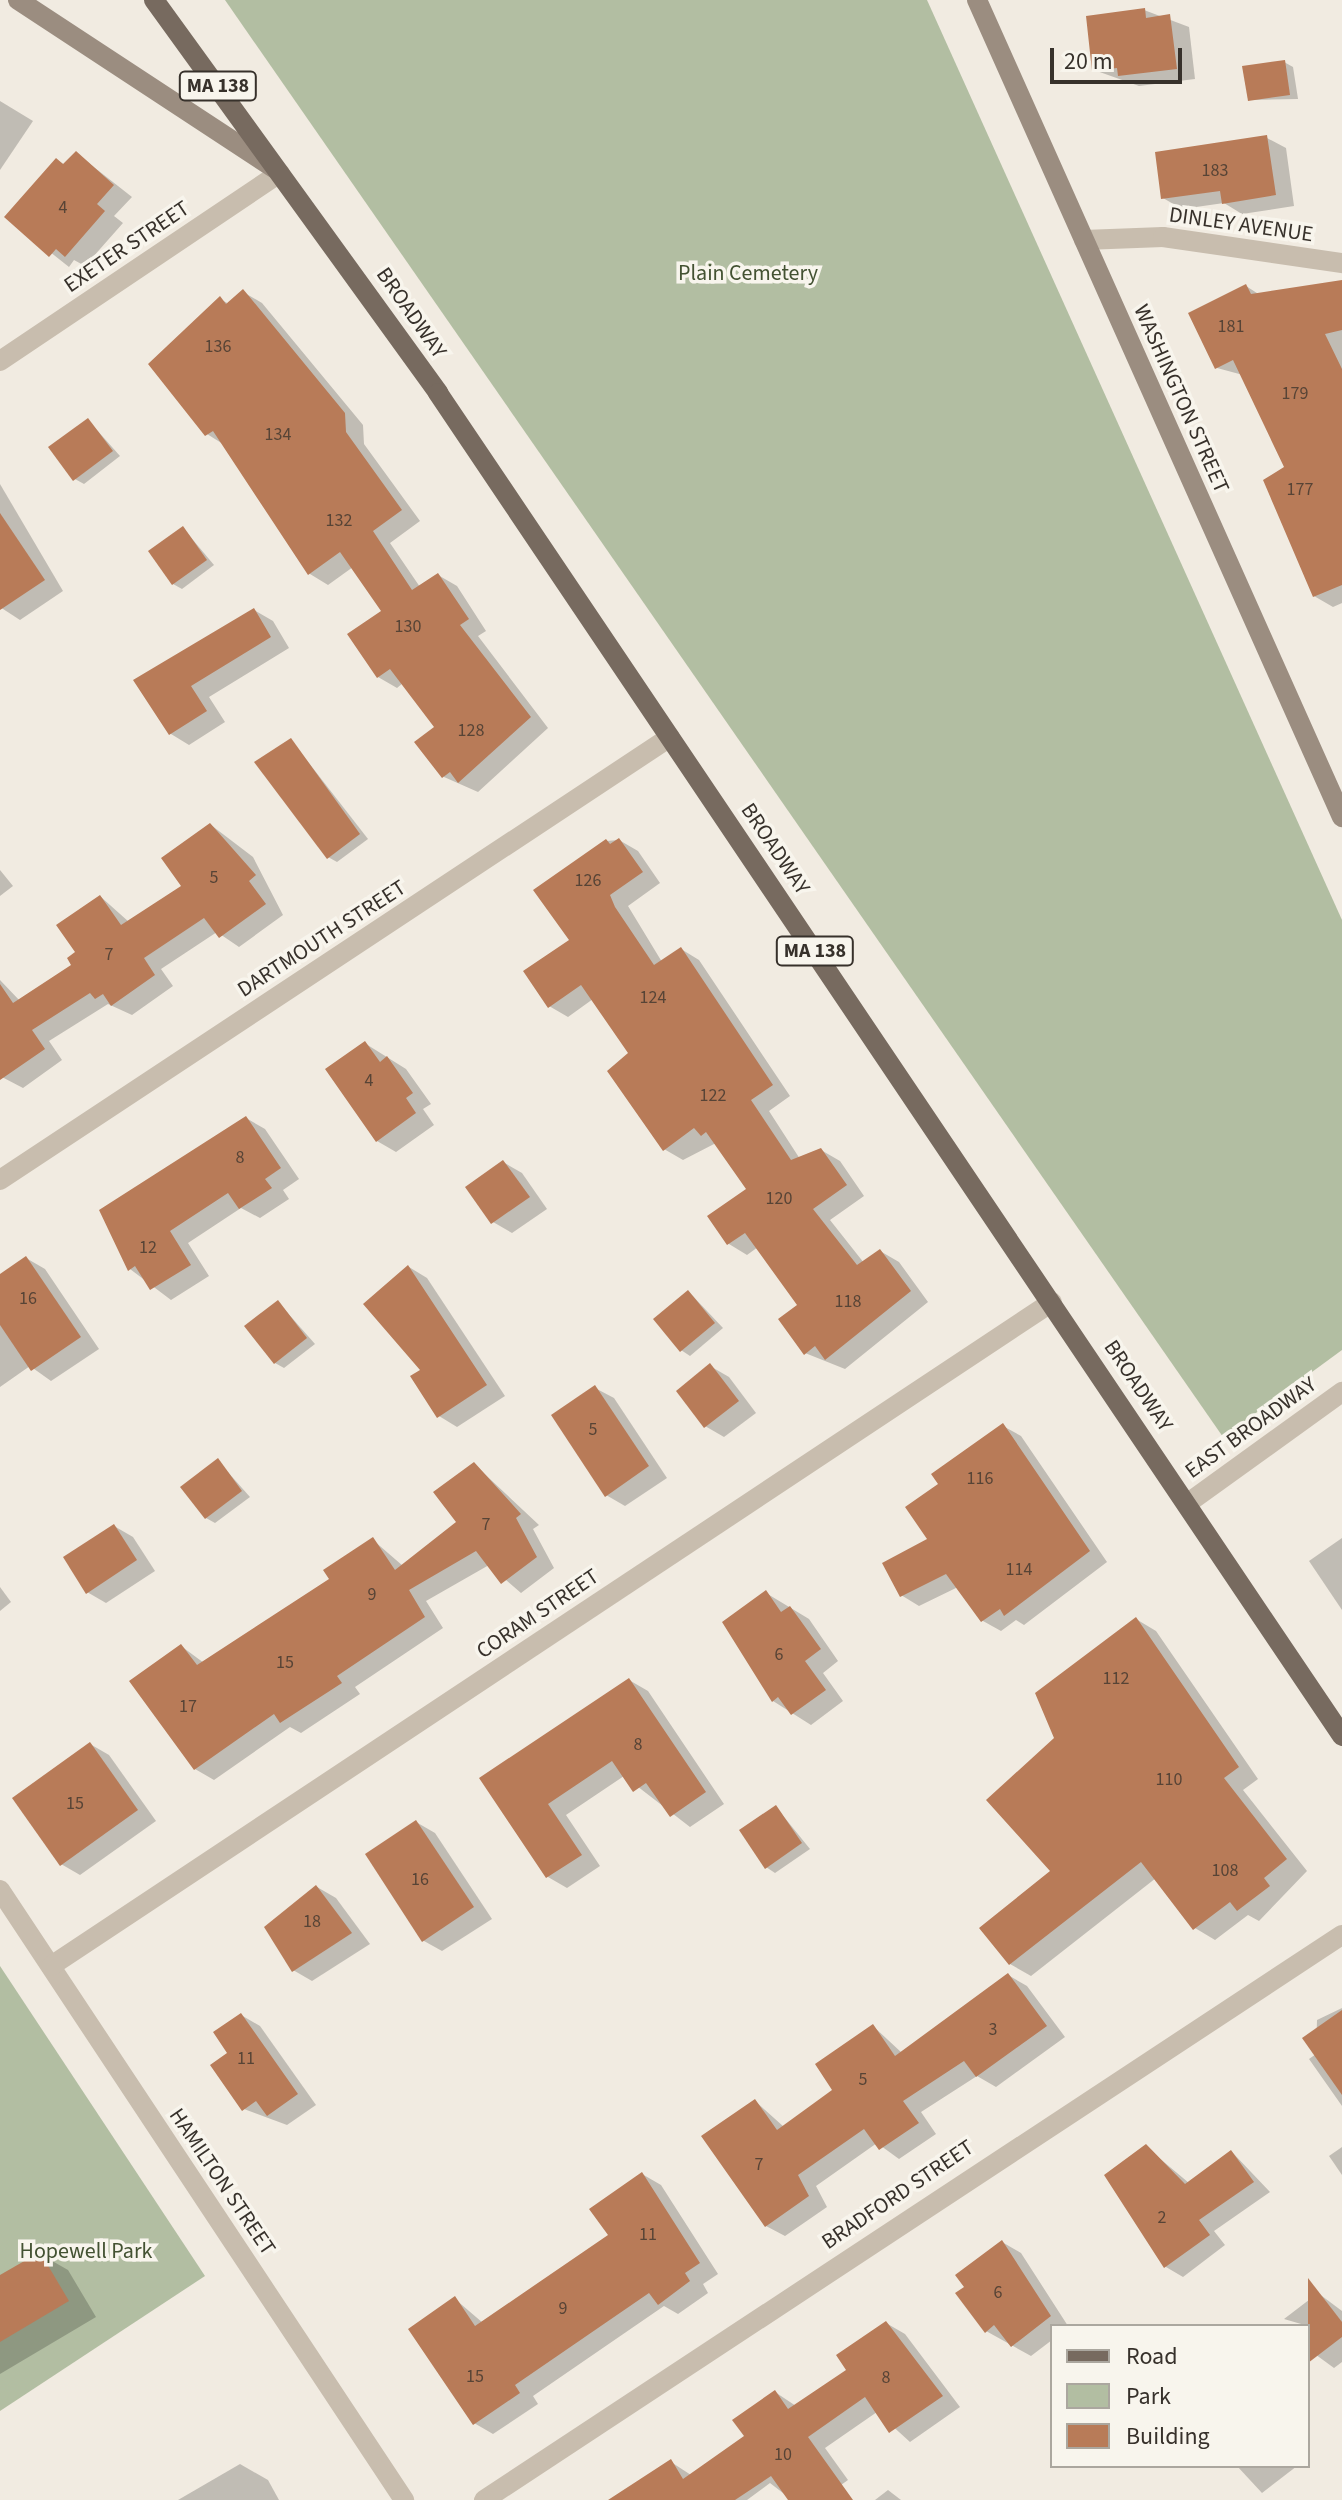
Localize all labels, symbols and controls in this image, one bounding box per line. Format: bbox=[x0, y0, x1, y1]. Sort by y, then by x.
scale bar bbox=[1054, 32, 1186, 82]
text: 20 m bbox=[1064, 44, 1113, 79]
road number: MA 138 bbox=[178, 70, 258, 102]
house number: 183 bbox=[1202, 160, 1228, 182]
street label: EXETER STREET bbox=[59, 195, 195, 299]
house number: 4 bbox=[59, 197, 67, 219]
street label: DINLEY AVENUE bbox=[1167, 202, 1315, 248]
park label: Plain Cemetery bbox=[678, 261, 818, 287]
street label: BROADWAY bbox=[370, 263, 452, 363]
street label: WASHINGTON STREET bbox=[1128, 301, 1234, 497]
house number: 181 bbox=[1218, 316, 1244, 338]
house number: 136 bbox=[205, 336, 231, 358]
house number: 179 bbox=[1282, 383, 1308, 405]
house number: 134 bbox=[265, 424, 291, 446]
house number: 177 bbox=[1287, 479, 1313, 501]
house number: 132 bbox=[326, 510, 352, 532]
house number: 130 bbox=[395, 616, 421, 638]
house number: 128 bbox=[458, 720, 484, 742]
street label: BROADWAY bbox=[735, 798, 815, 900]
house number: 5 bbox=[210, 867, 218, 889]
house number: 126 bbox=[575, 870, 601, 892]
street label: DARTMOUTH STREET bbox=[233, 875, 411, 1003]
road number: MA 138 bbox=[775, 935, 855, 967]
house number: 7 bbox=[105, 944, 113, 966]
house number: 124 bbox=[640, 987, 666, 1009]
house number: 4 bbox=[365, 1070, 373, 1092]
house number: 122 bbox=[700, 1085, 726, 1107]
house number: 8 bbox=[236, 1147, 244, 1169]
house number: 120 bbox=[766, 1188, 792, 1210]
house number: 12 bbox=[139, 1237, 157, 1259]
house number: 16 bbox=[19, 1288, 37, 1310]
house number: 118 bbox=[835, 1291, 861, 1313]
street label: BROADWAY bbox=[1098, 1335, 1178, 1437]
street label: EAST BROADWAY bbox=[1180, 1372, 1322, 1484]
house number: 5 bbox=[589, 1419, 597, 1441]
house number: 116 bbox=[967, 1468, 993, 1490]
house number: 7 bbox=[482, 1514, 490, 1536]
house number: 114 bbox=[1006, 1559, 1032, 1581]
street label: CORAM STREET bbox=[472, 1563, 604, 1665]
house number: 9 bbox=[368, 1584, 376, 1606]
house number: 6 bbox=[775, 1644, 783, 1666]
house number: 15 bbox=[276, 1652, 294, 1674]
house number: 112 bbox=[1103, 1668, 1129, 1690]
house number: 17 bbox=[179, 1696, 197, 1718]
house number: 8 bbox=[634, 1734, 642, 1756]
house number: 110 bbox=[1156, 1769, 1182, 1791]
house number: 15 bbox=[66, 1793, 84, 1815]
house number: 108 bbox=[1212, 1860, 1238, 1882]
house number: 16 bbox=[411, 1869, 429, 1891]
house number: 18 bbox=[303, 1911, 321, 1933]
house number: 3 bbox=[989, 2019, 997, 2041]
house number: 11 bbox=[237, 2048, 255, 2070]
house number: 5 bbox=[859, 2069, 867, 2091]
street label: HAMILTON STREET bbox=[163, 2104, 281, 2260]
street label: BRADFORD STREET bbox=[817, 2135, 979, 2255]
house number: 7 bbox=[755, 2154, 763, 2176]
house number: 2 bbox=[1158, 2207, 1166, 2229]
house number: 11 bbox=[639, 2224, 657, 2246]
park label: Hopewell Park bbox=[20, 2239, 152, 2265]
house number: 6 bbox=[994, 2282, 1002, 2304]
house number: 9 bbox=[559, 2298, 567, 2320]
legend bbox=[1050, 2324, 1310, 2468]
text: Road bbox=[1126, 2339, 1178, 2374]
house number: 15 bbox=[466, 2366, 484, 2388]
house number: 8 bbox=[882, 2367, 890, 2389]
text: Park bbox=[1126, 2379, 1171, 2414]
text: Building bbox=[1126, 2419, 1210, 2454]
house number: 10 bbox=[774, 2444, 792, 2466]

